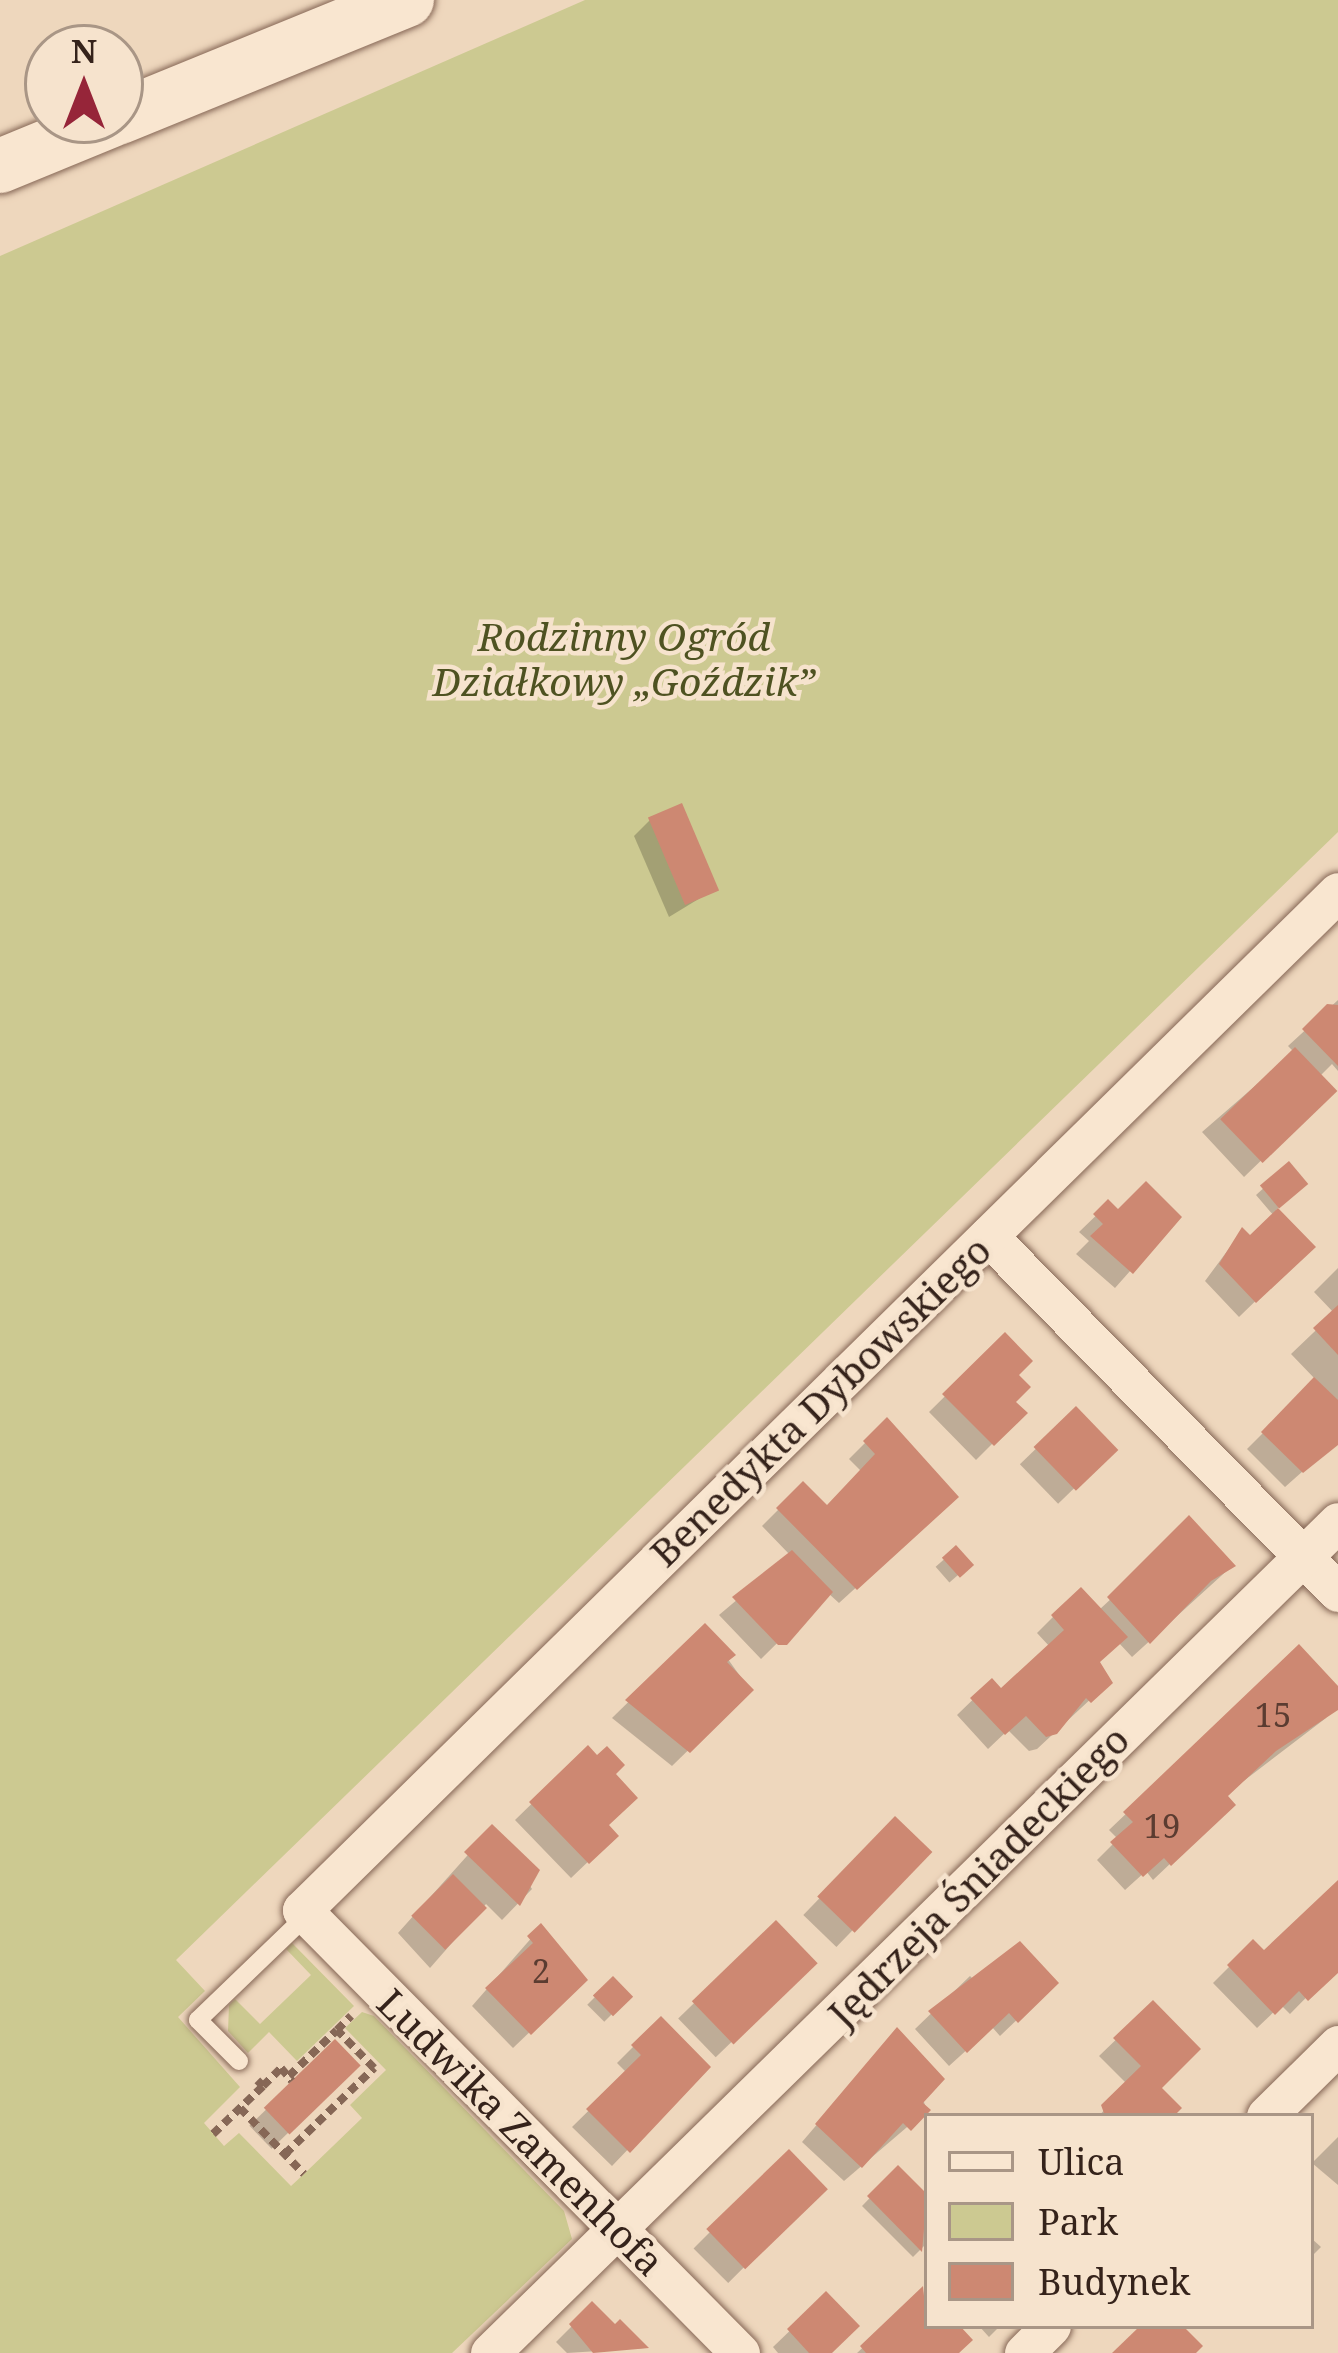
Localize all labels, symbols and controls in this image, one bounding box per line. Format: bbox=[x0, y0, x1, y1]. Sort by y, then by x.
north arrow bbox=[24, 24, 144, 144]
text: N bbox=[71, 28, 97, 73]
park label: Rodzinny Ogród Działkowy „Goździk” bbox=[433, 614, 815, 705]
street label: Benedykta Dybowskiego bbox=[640, 1226, 1000, 1576]
house number: 15 bbox=[1255, 1695, 1291, 1735]
street label: Jędrzeja Śniadeckiego bbox=[818, 1716, 1138, 2036]
house number: 19 bbox=[1144, 1806, 1180, 1846]
house number: 2 bbox=[532, 1951, 550, 1991]
street label: Ludwika Zamenhofa bbox=[368, 1979, 674, 2285]
legend bbox=[924, 2113, 1314, 2329]
text: Ulica bbox=[1038, 2137, 1124, 2186]
text: Park bbox=[1038, 2197, 1118, 2246]
text: Budynek bbox=[1038, 2257, 1190, 2306]

